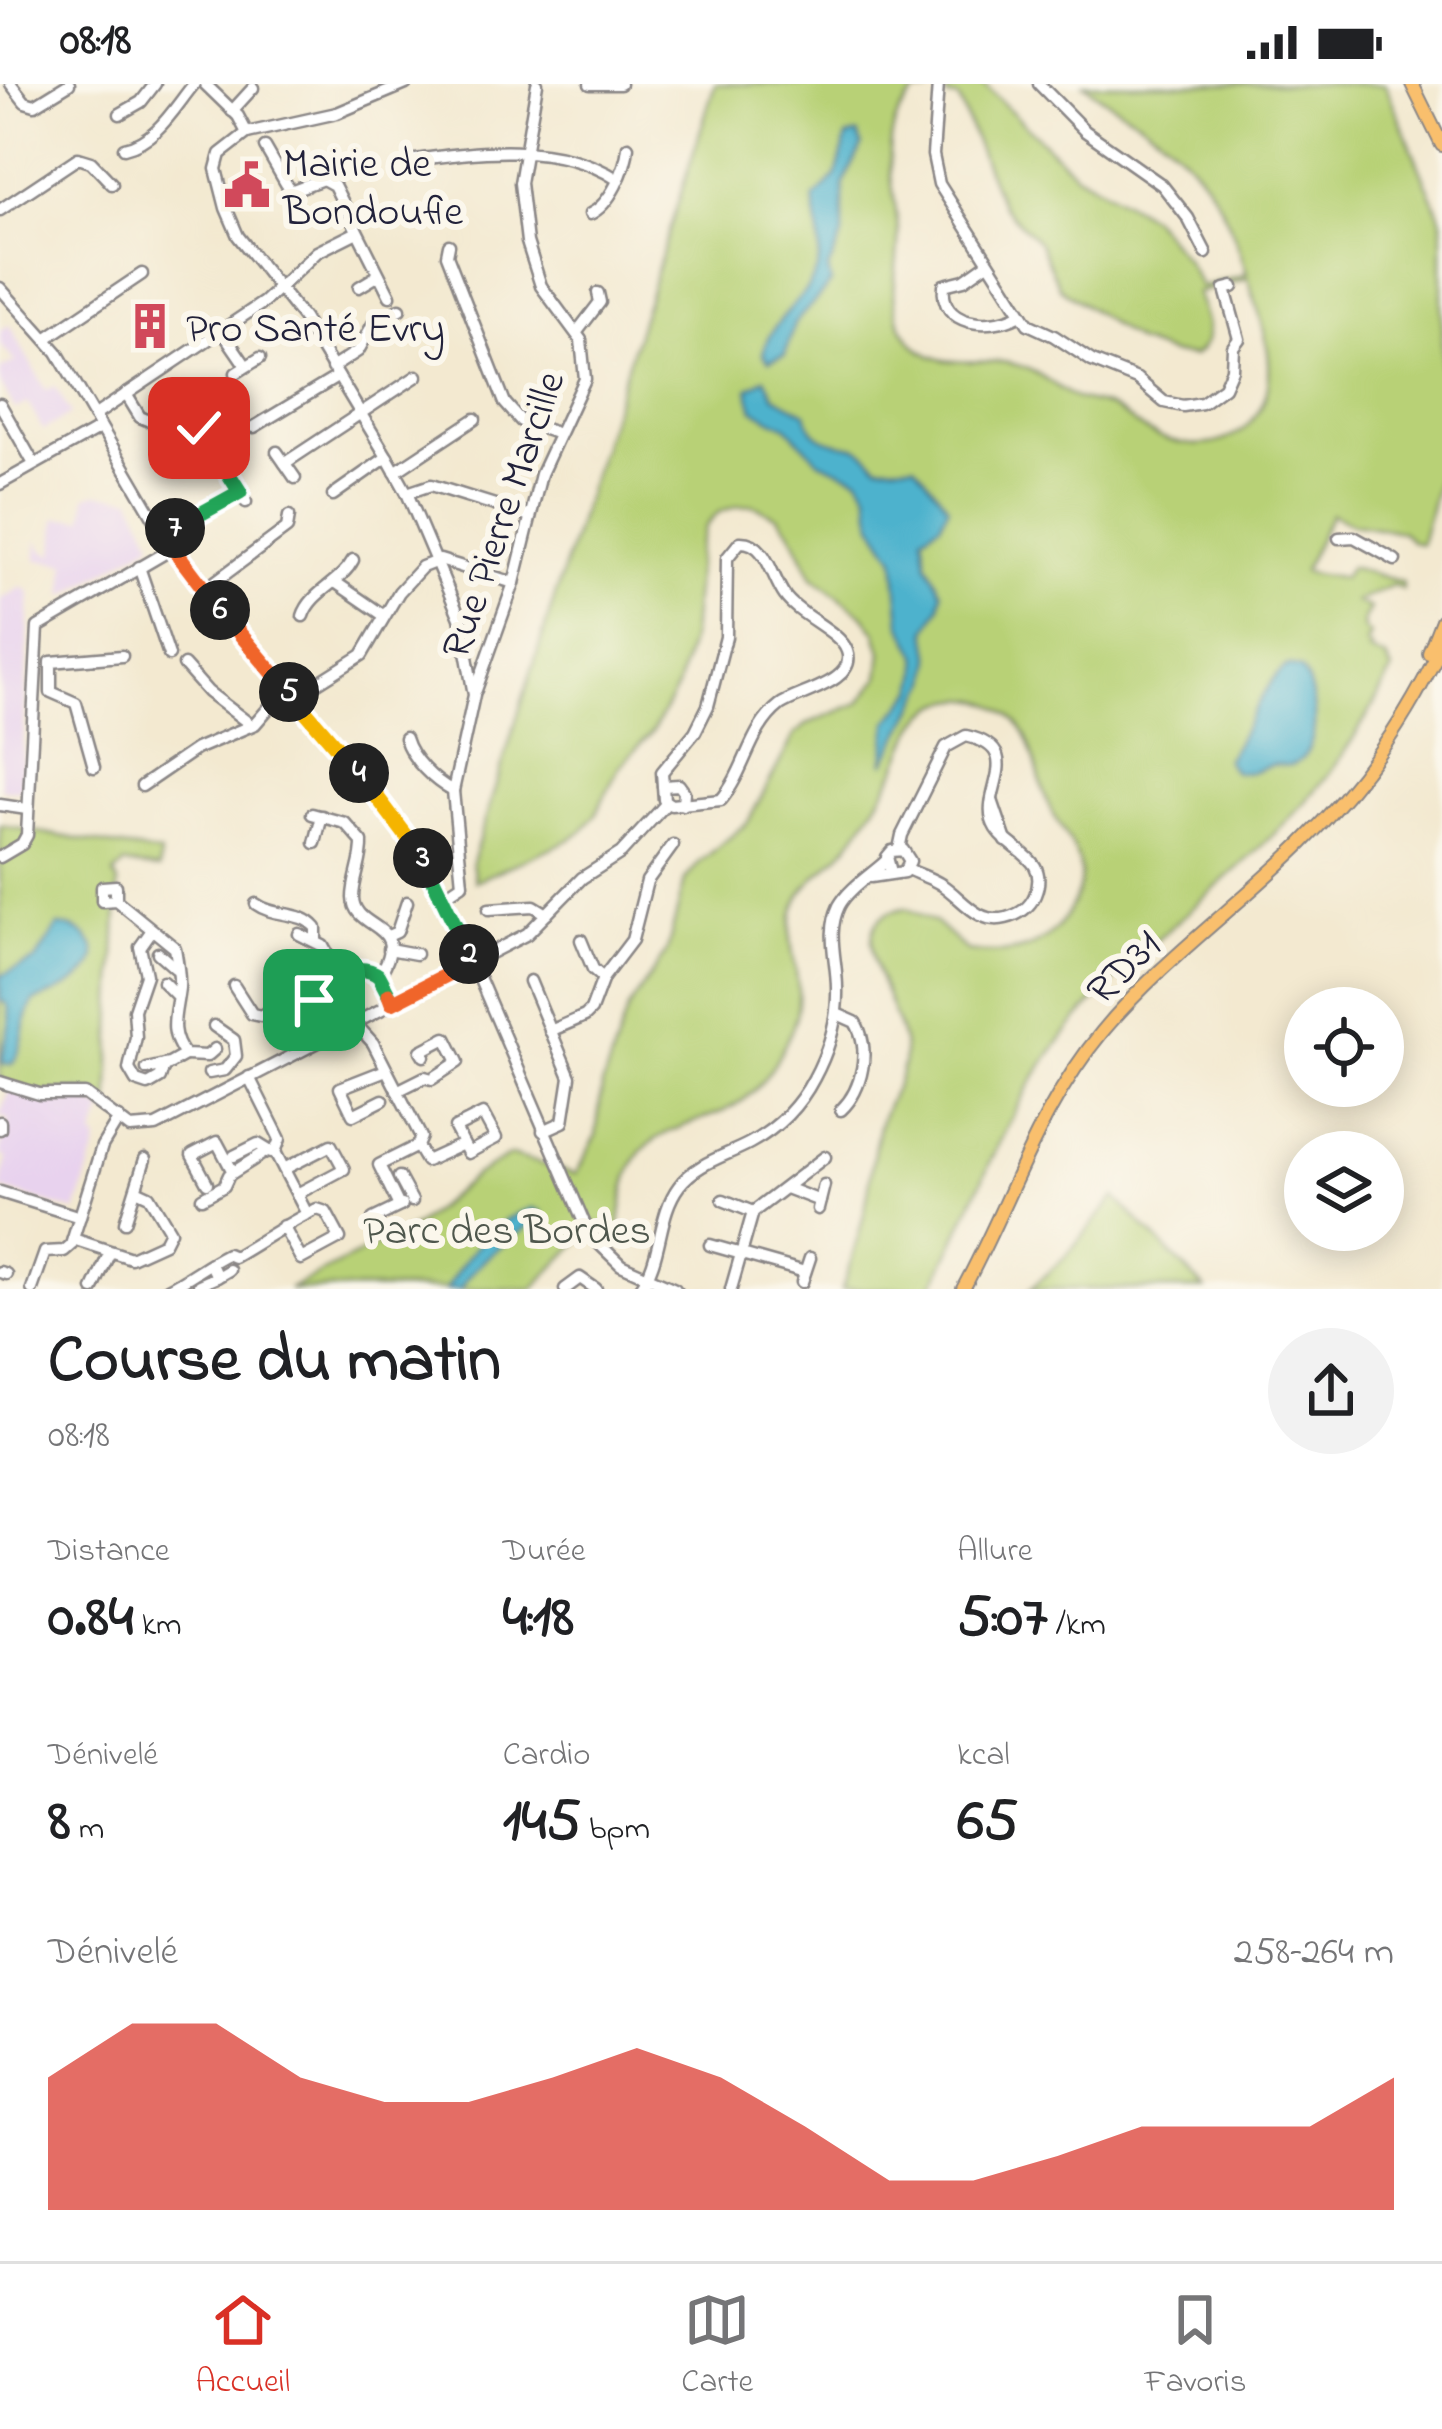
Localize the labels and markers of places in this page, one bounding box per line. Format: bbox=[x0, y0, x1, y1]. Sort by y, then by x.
place label: Mairie de Bondoufle bbox=[282, 135, 463, 244]
public building icon: Mairie de Bondoufle bbox=[222, 160, 272, 210]
place label: Pro Santé Evry bbox=[186, 300, 445, 361]
building icon: Pro Santé Evry bbox=[125, 301, 175, 351]
pin bbox=[148, 377, 250, 479]
pin: 7 bbox=[145, 498, 205, 558]
pin: 6 bbox=[190, 580, 250, 640]
pin: 5 bbox=[259, 662, 319, 722]
pin: 4 bbox=[329, 743, 389, 803]
pin: 3 bbox=[393, 828, 453, 888]
pin: 2 bbox=[439, 924, 499, 984]
pin bbox=[263, 949, 365, 1051]

